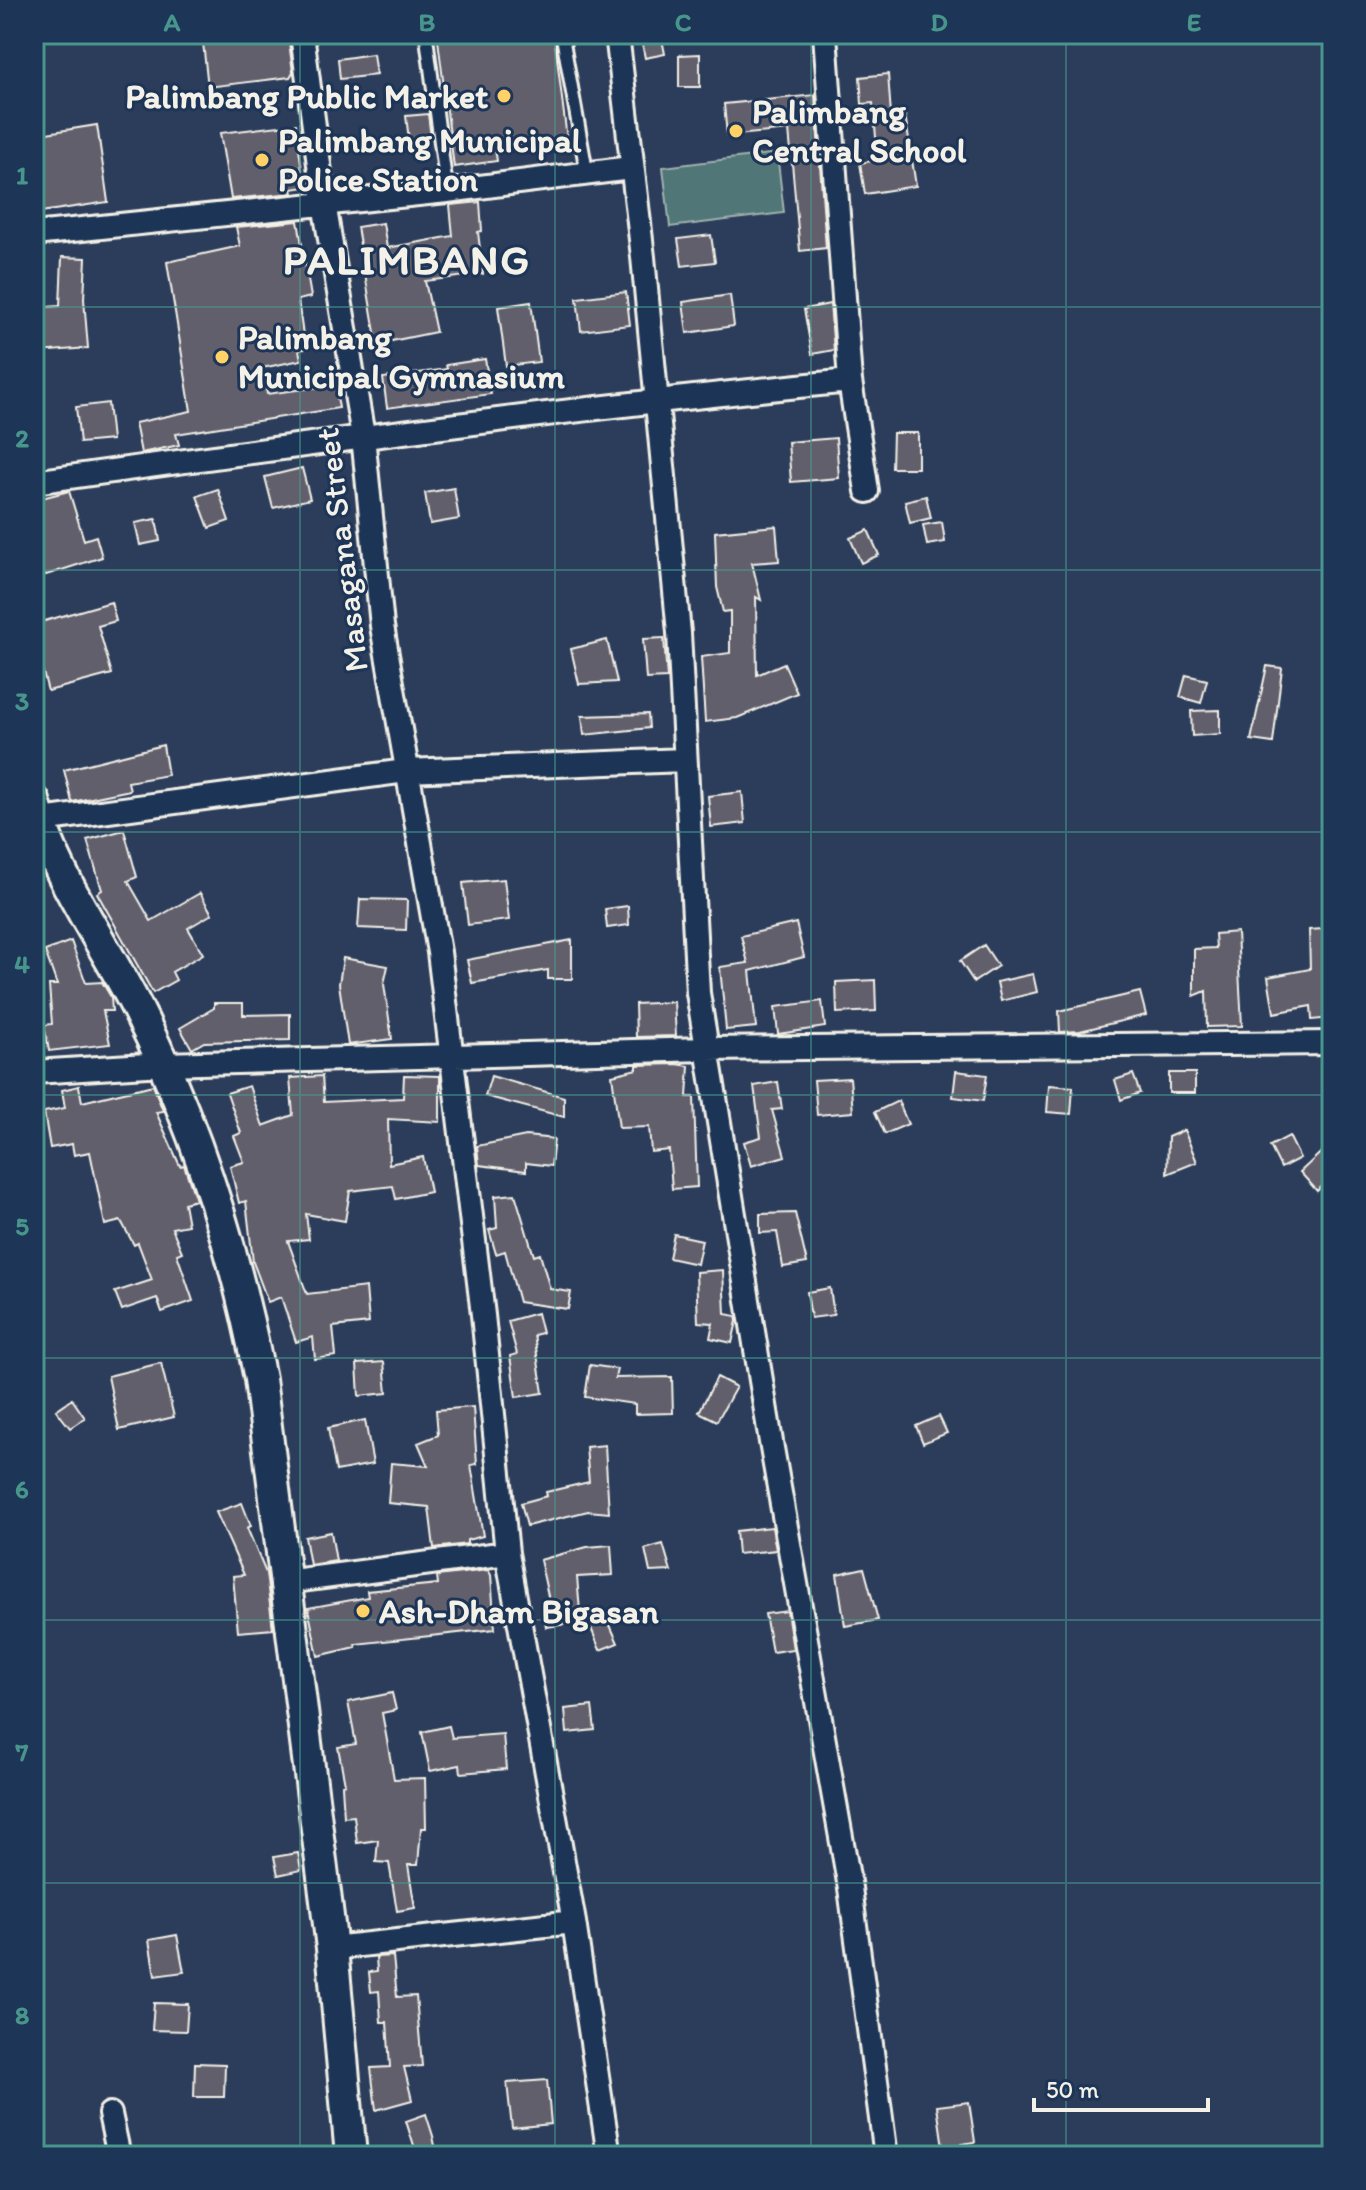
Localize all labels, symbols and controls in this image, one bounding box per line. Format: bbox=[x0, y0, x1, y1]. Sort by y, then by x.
text: A bbox=[163, 6, 181, 38]
text: B bbox=[419, 6, 436, 38]
text: C bbox=[675, 6, 692, 38]
text: D bbox=[930, 6, 948, 38]
text: E bbox=[1187, 6, 1201, 38]
place label: Palimbang Public Market bbox=[125, 76, 488, 117]
marker: Palimbang Public Market bbox=[495, 87, 513, 105]
place label: Palimbang Central School bbox=[752, 91, 967, 171]
place label: Palimbang Municipal Police Station bbox=[278, 120, 582, 200]
marker: Palimbang Central School bbox=[727, 122, 745, 140]
marker: Palimbang Municipal Police Station bbox=[253, 151, 271, 169]
text: 1 bbox=[16, 159, 28, 191]
district label: PALIMBANG bbox=[283, 234, 531, 285]
place label: Palimbang Municipal Gymnasium bbox=[238, 317, 565, 397]
marker: Palimbang Municipal Gymnasium bbox=[213, 348, 231, 366]
text: 2 bbox=[15, 422, 29, 454]
street label: Masagana Street bbox=[306, 425, 377, 674]
text: 3 bbox=[15, 685, 29, 717]
text: 4 bbox=[14, 948, 30, 980]
text: 5 bbox=[15, 1210, 29, 1242]
text: 6 bbox=[15, 1473, 29, 1505]
place label: Ash-Dham Bigasan bbox=[379, 1591, 660, 1632]
marker: Ash-Dham Bigasan bbox=[354, 1602, 372, 1620]
text: 7 bbox=[15, 1736, 29, 1768]
text: 8 bbox=[15, 1999, 29, 2031]
scale bar bbox=[1034, 2062, 1208, 2112]
text: 50 m bbox=[1046, 2075, 1099, 2104]

